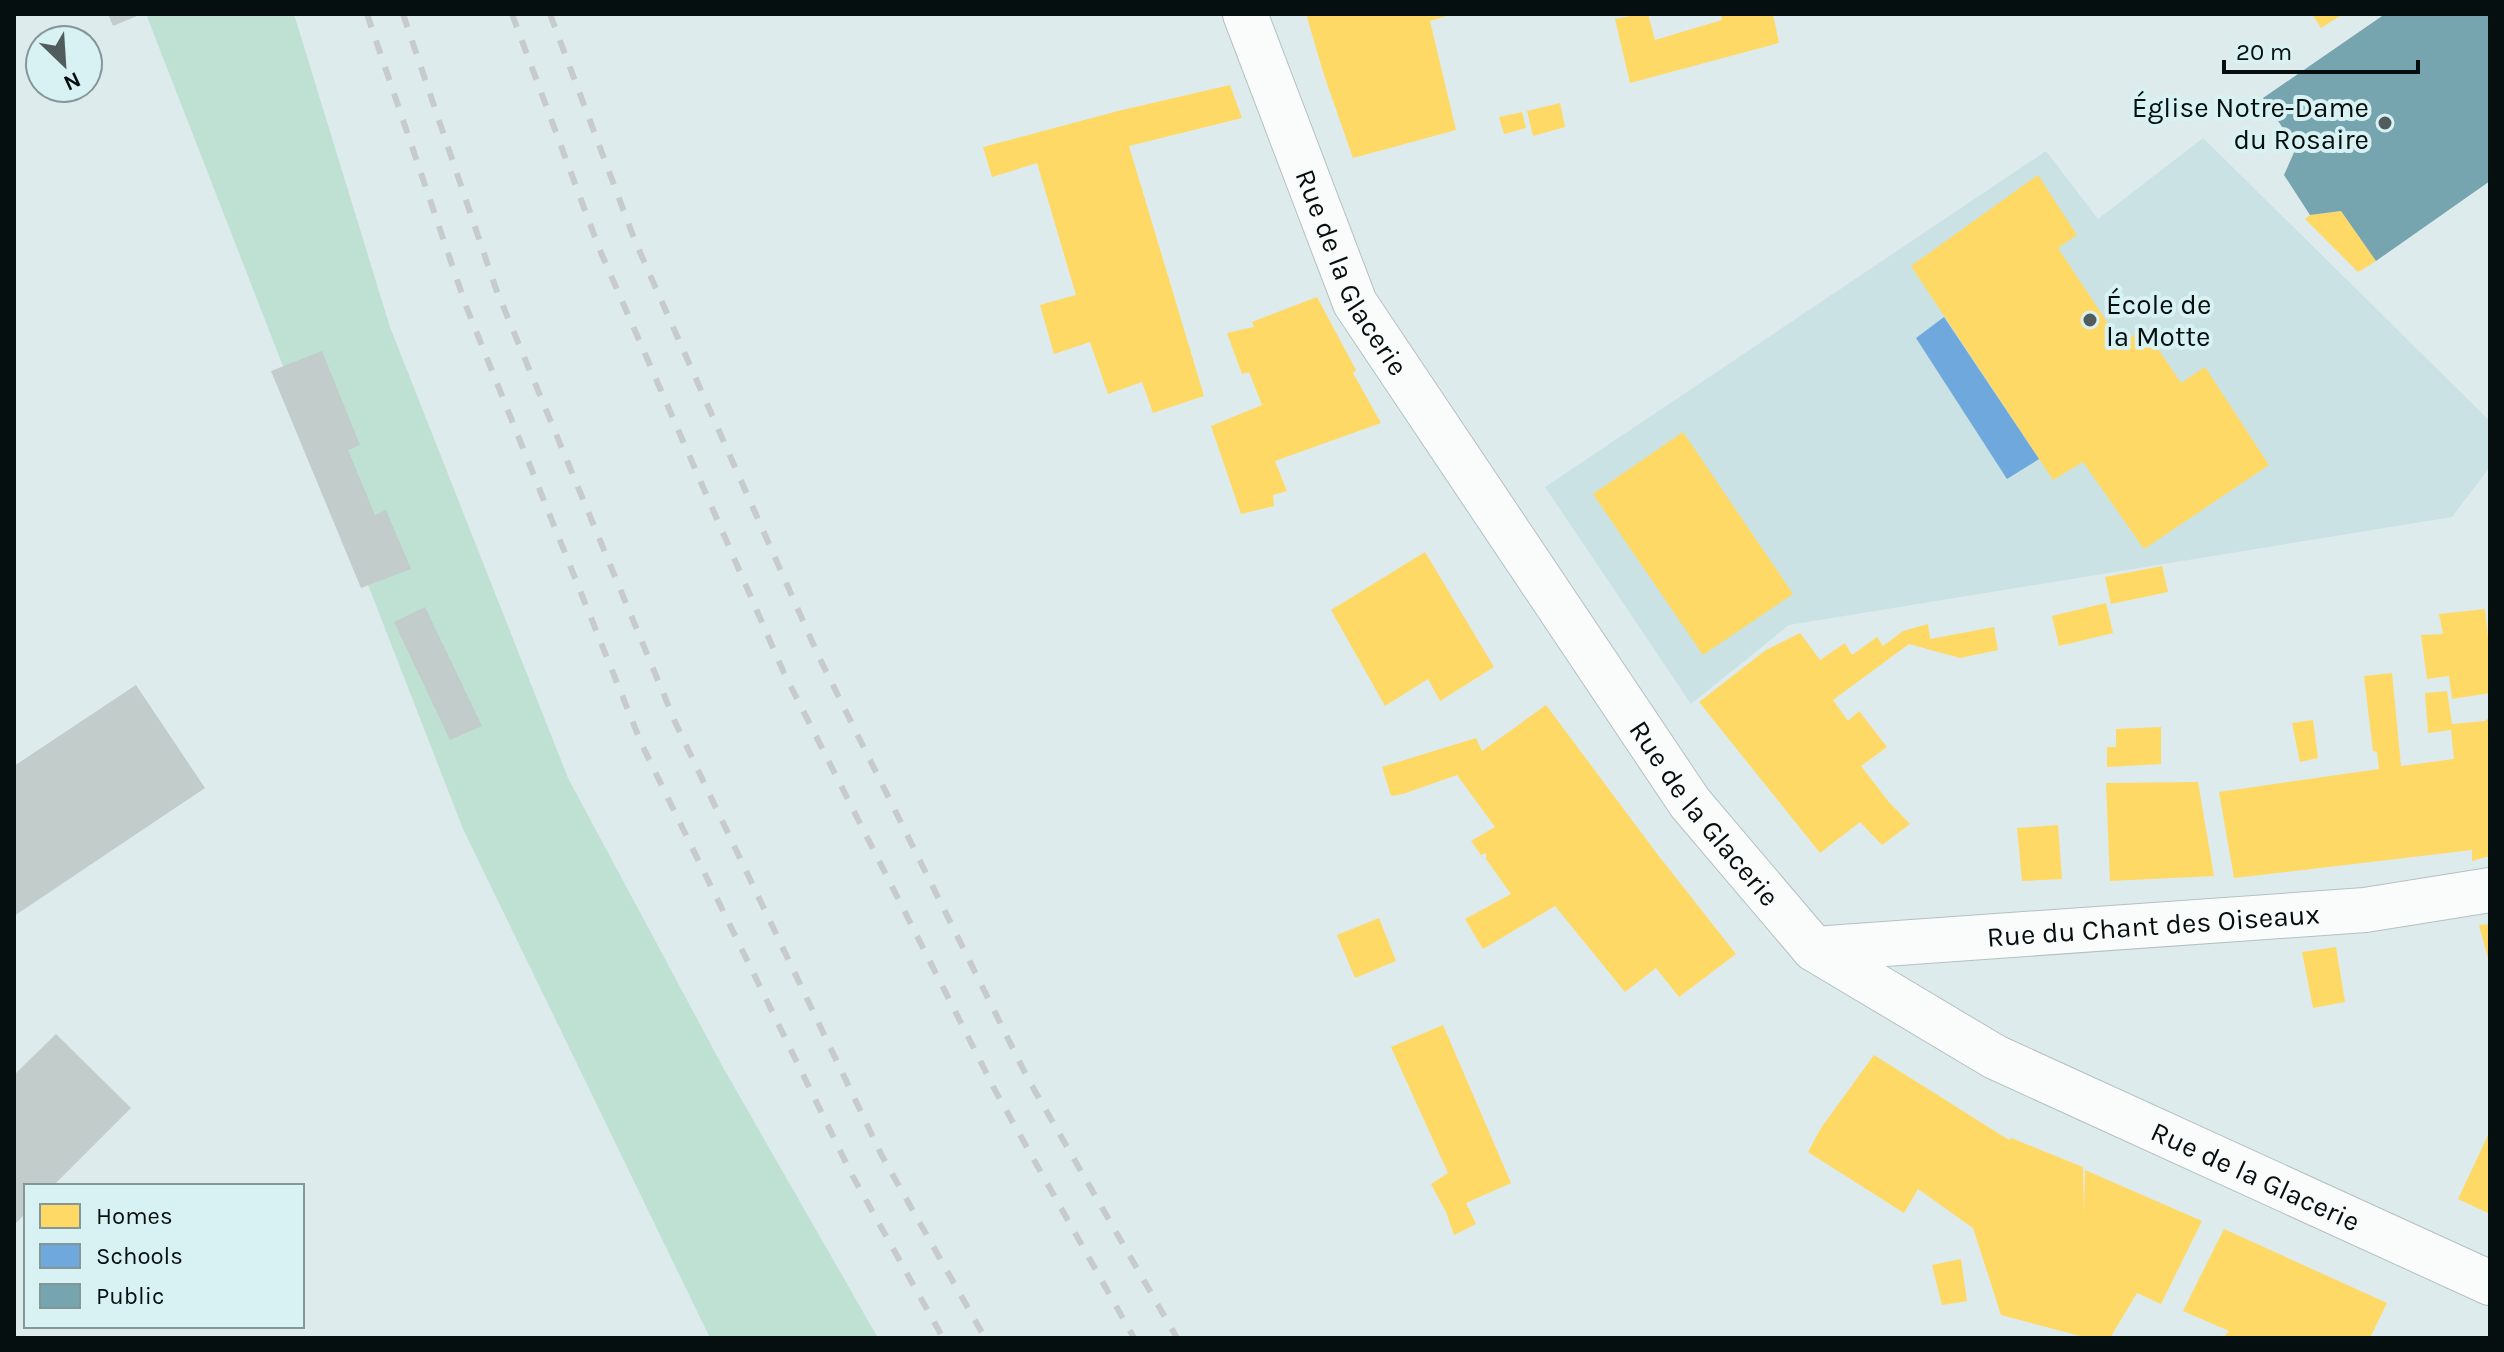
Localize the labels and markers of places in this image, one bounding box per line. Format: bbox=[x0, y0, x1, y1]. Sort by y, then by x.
place label: Église Notre-Dame du Rosaire bbox=[2132, 90, 2369, 156]
marker: Église Notre-Dame du Rosaire bbox=[2376, 114, 2394, 132]
place label: École de la Motte bbox=[2106, 287, 2211, 353]
marker: École de la Motte bbox=[2081, 311, 2099, 329]

